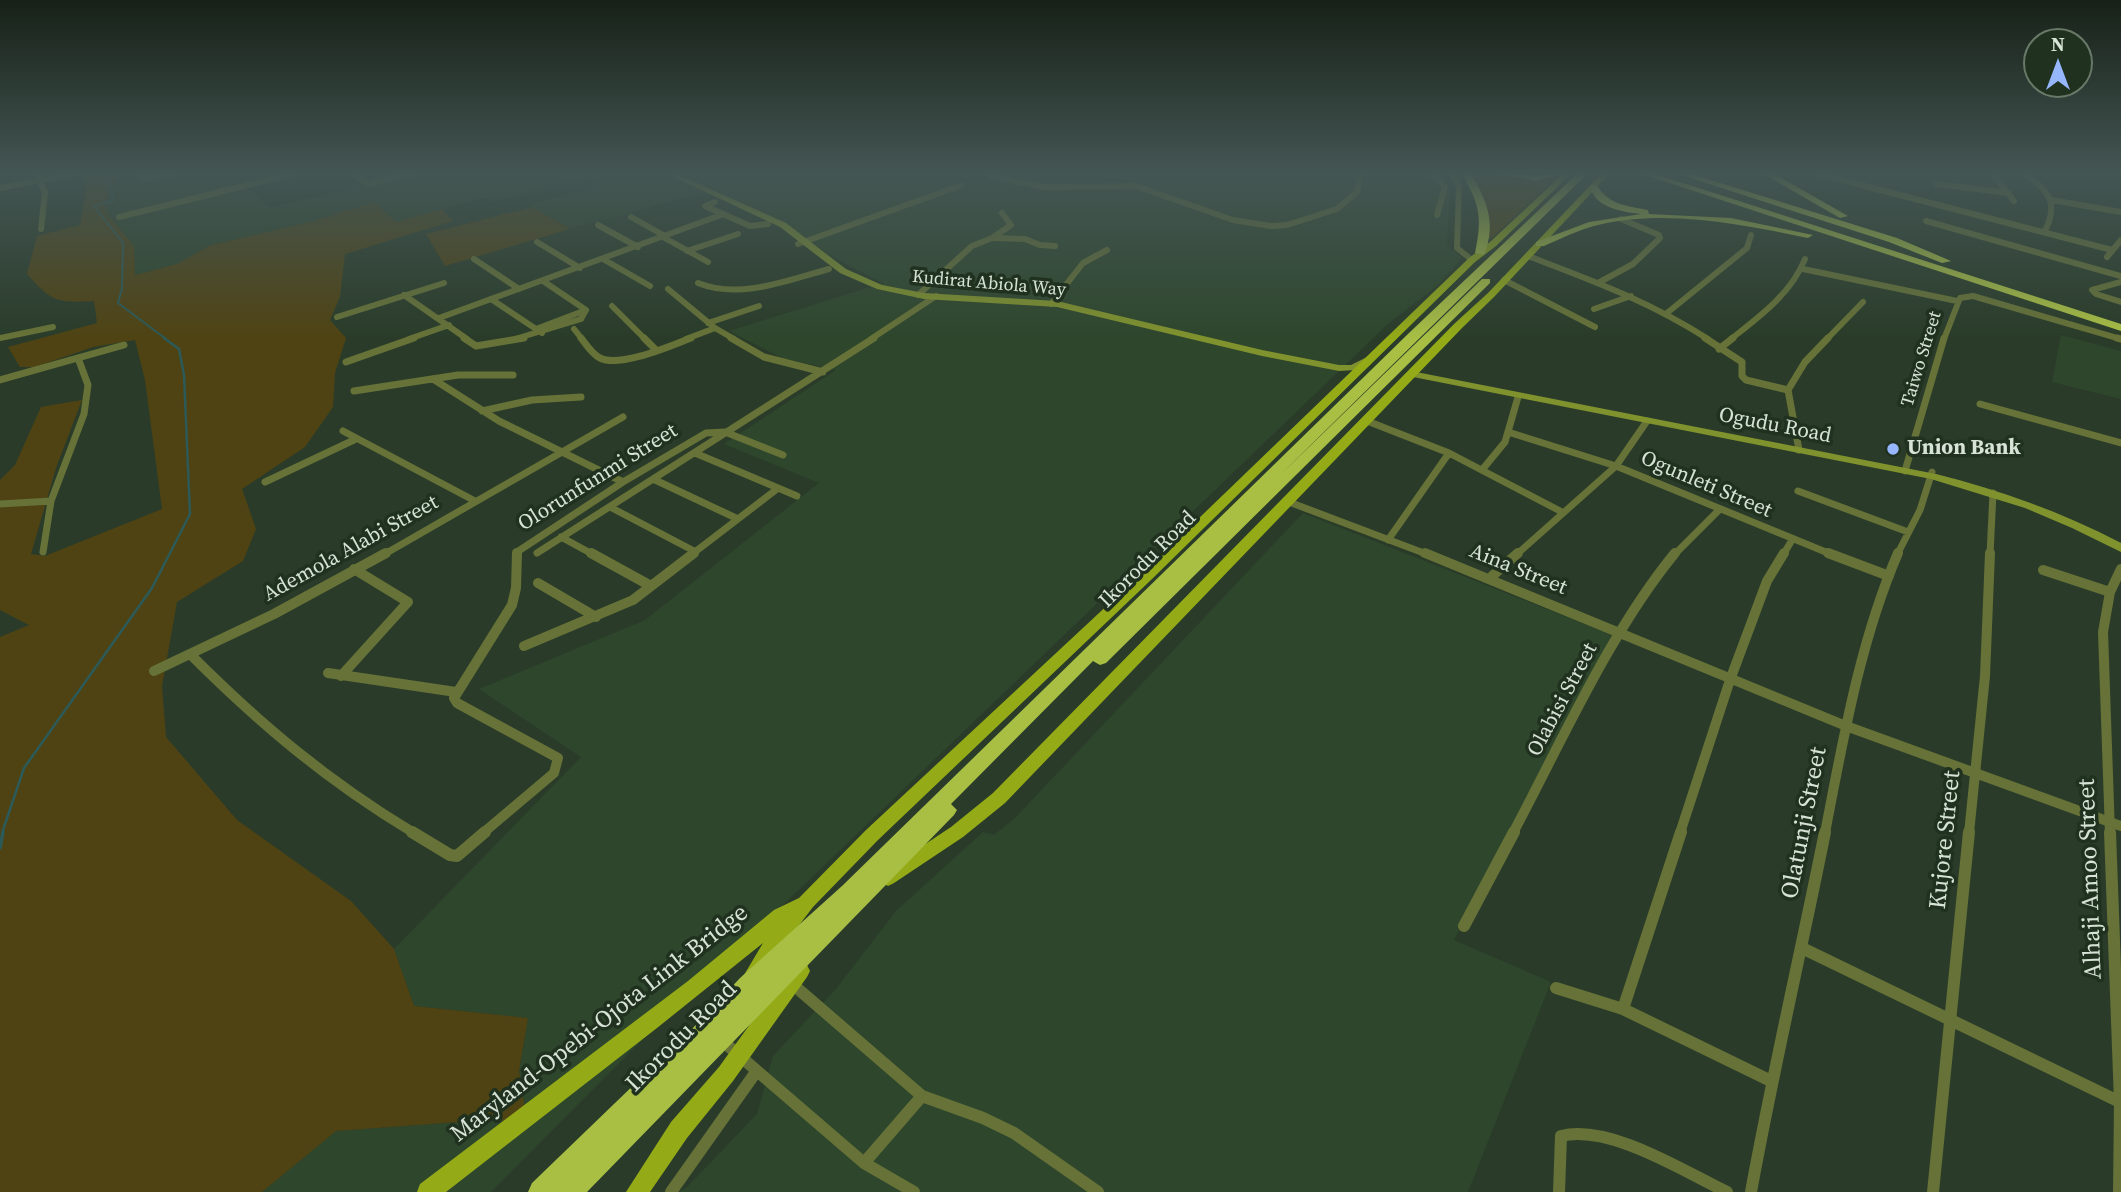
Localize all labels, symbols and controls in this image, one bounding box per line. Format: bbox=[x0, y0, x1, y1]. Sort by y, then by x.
north arrow bbox=[2023, 28, 2093, 98]
text: N bbox=[2051, 31, 2065, 57]
street label: Kudirat Abiola Way bbox=[911, 267, 1067, 301]
street label: Taiwo Street bbox=[1897, 309, 1947, 409]
street label: Ogudu Road bbox=[1717, 403, 1833, 449]
street label: Olorunfunmi Street bbox=[514, 419, 682, 537]
place label: Union Bank bbox=[1907, 436, 2021, 462]
marker: Union Bank bbox=[1885, 441, 1901, 457]
street label: Ogunleti Street bbox=[1637, 446, 1775, 524]
street label: Ademola Alabi Street bbox=[259, 490, 443, 608]
street label: Ikorodu Road bbox=[1094, 506, 1202, 614]
street label: Aina Street bbox=[1466, 539, 1570, 601]
street label: Olabisi Street bbox=[1523, 639, 1603, 761]
street label: Olatunji Street bbox=[1776, 745, 1834, 901]
street label: Kujore Street bbox=[1924, 769, 1968, 911]
street label: Alhaji Amoo Street bbox=[2073, 778, 2109, 980]
street label: Maryland-Opebi-Ojota Link Bridge bbox=[446, 899, 754, 1149]
street label: Ikorodu Road bbox=[620, 975, 744, 1099]

